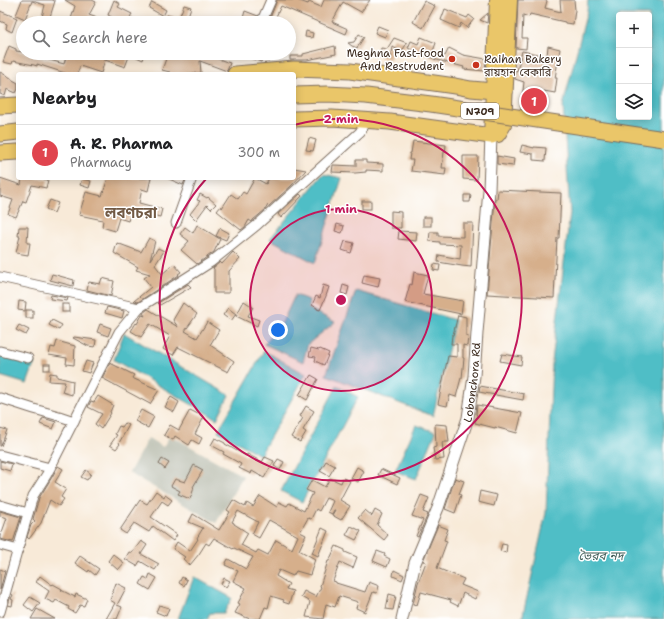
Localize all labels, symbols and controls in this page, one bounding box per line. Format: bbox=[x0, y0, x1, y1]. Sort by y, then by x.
map controls bbox=[616, 12, 652, 120]
button: + bbox=[616, 12, 652, 48]
search box bbox=[16, 16, 296, 60]
icon: search bbox=[30, 27, 52, 49]
text: Search here bbox=[62, 28, 148, 48]
place label: Meghna Fast-food And Restrudent bbox=[347, 46, 444, 74]
button: − bbox=[616, 48, 652, 84]
place label: Raihan Bakery রায়হান বেকারি bbox=[483, 52, 562, 80]
marker: Meghna Fast-food And Restrudent bbox=[447, 54, 457, 64]
marker: Raihan Bakery রায়হান বেকারি bbox=[471, 60, 481, 70]
button: layers bbox=[616, 84, 652, 120]
pin: 1 bbox=[521, 86, 547, 116]
text: Nearby bbox=[32, 87, 97, 109]
road number: N709 bbox=[461, 103, 499, 119]
text: 2 min bbox=[324, 111, 359, 127]
text: A. R. Pharma bbox=[70, 134, 173, 154]
text: 1 bbox=[42, 144, 48, 161]
text: 300 m bbox=[237, 144, 280, 161]
text: Pharmacy bbox=[70, 154, 132, 171]
text: 1 min bbox=[325, 201, 357, 217]
district label: লবণচরা bbox=[104, 203, 158, 223]
centre of rings bbox=[334, 293, 348, 307]
your location bbox=[268, 320, 288, 340]
street label: Lobonchora Rd bbox=[460, 342, 484, 424]
water label: ভৈরব নদ bbox=[578, 548, 626, 564]

